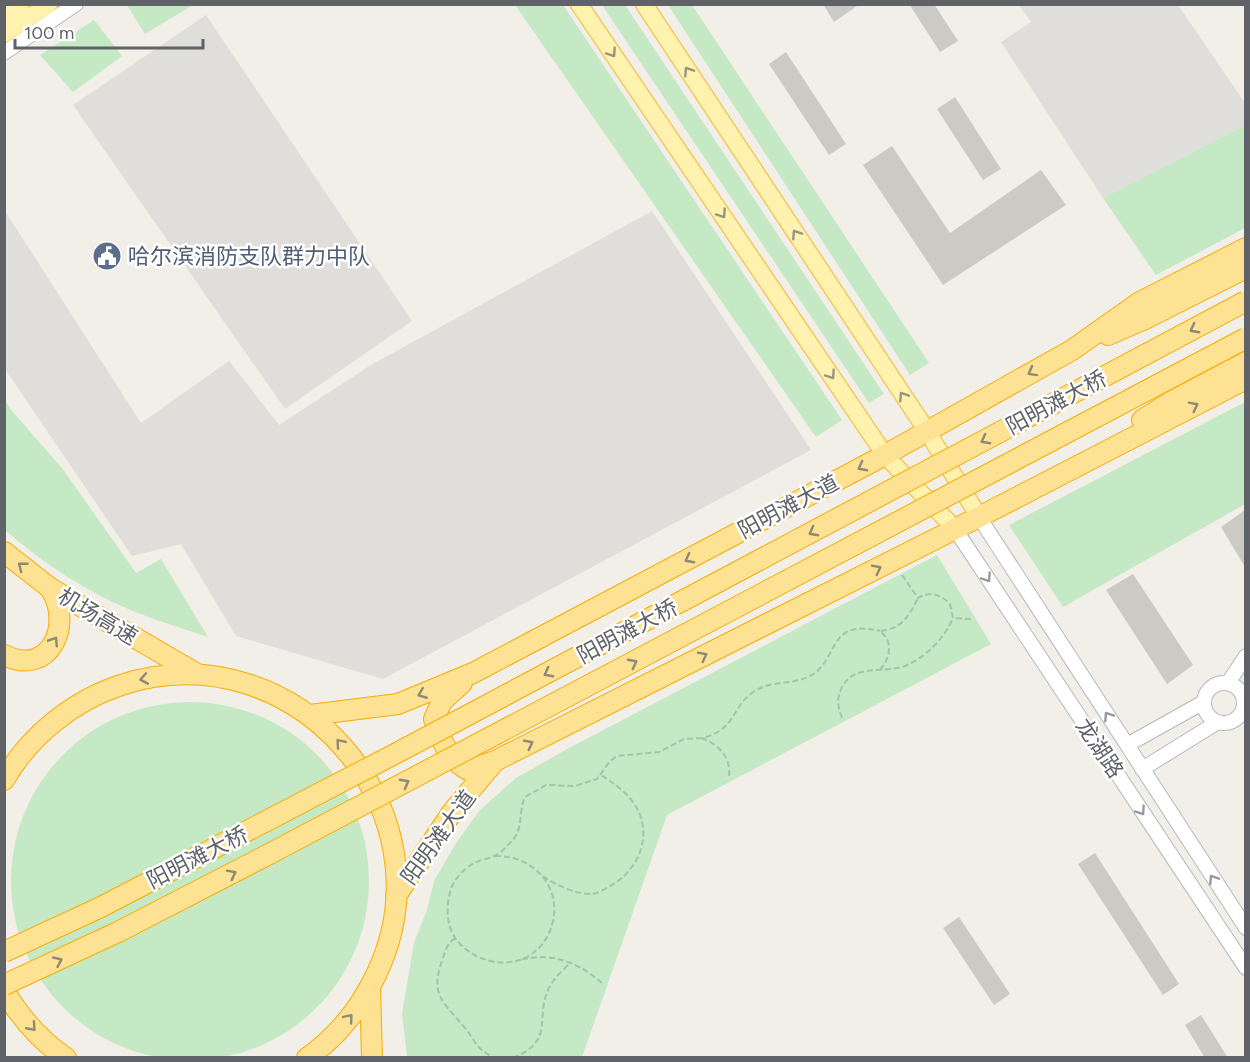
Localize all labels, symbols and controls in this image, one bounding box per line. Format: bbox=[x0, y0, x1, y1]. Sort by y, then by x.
scale bar bbox=[15, 12, 202, 50]
text: 100 m bbox=[24, 22, 74, 44]
one-way arrow bbox=[605, 46, 616, 57]
one-way arrow bbox=[684, 67, 696, 77]
one-way arrow bbox=[715, 207, 726, 218]
one-way arrow bbox=[792, 229, 803, 240]
public building icon: 哈尔滨消防支队群力中队 bbox=[91, 240, 123, 272]
place label: 哈尔滨消防支队群力中队 bbox=[128, 243, 370, 270]
one-way arrow bbox=[1190, 322, 1200, 333]
street label: 阳明滩大桥 bbox=[1001, 365, 1111, 440]
one-way arrow bbox=[1028, 365, 1038, 377]
one-way arrow bbox=[824, 369, 835, 380]
one-way arrow bbox=[900, 392, 911, 403]
one-way arrow bbox=[1187, 402, 1198, 413]
one-way arrow bbox=[981, 433, 991, 444]
one-way arrow bbox=[857, 460, 868, 471]
street label: 阳明滩大道 bbox=[733, 469, 843, 544]
one-way arrow bbox=[808, 525, 819, 536]
one-way arrow bbox=[685, 551, 696, 563]
one-way arrow bbox=[18, 562, 29, 573]
one-way arrow bbox=[871, 564, 882, 576]
one-way arrow bbox=[980, 572, 992, 582]
street label: 机场高速 bbox=[53, 582, 142, 651]
street label: 阳明滩大桥 bbox=[572, 594, 682, 669]
one-way arrow bbox=[46, 637, 57, 648]
one-way arrow bbox=[696, 652, 707, 664]
one-way arrow bbox=[627, 659, 637, 670]
one-way arrow bbox=[544, 666, 554, 677]
one-way arrow bbox=[140, 672, 150, 685]
one-way arrow bbox=[417, 687, 428, 699]
one-way arrow bbox=[1104, 711, 1115, 722]
street label: 龙湖路 bbox=[1070, 713, 1129, 783]
one-way arrow bbox=[336, 739, 347, 750]
one-way arrow bbox=[522, 740, 533, 751]
one-way arrow bbox=[399, 779, 409, 790]
street label: 阳明滩大道 bbox=[395, 785, 482, 890]
one-way arrow bbox=[1134, 804, 1145, 815]
street label: 阳明滩大桥 bbox=[142, 820, 252, 894]
one-way arrow bbox=[226, 869, 237, 881]
one-way arrow bbox=[1210, 875, 1221, 886]
one-way arrow bbox=[51, 957, 62, 969]
one-way arrow bbox=[342, 1014, 353, 1025]
one-way arrow bbox=[25, 1020, 36, 1031]

